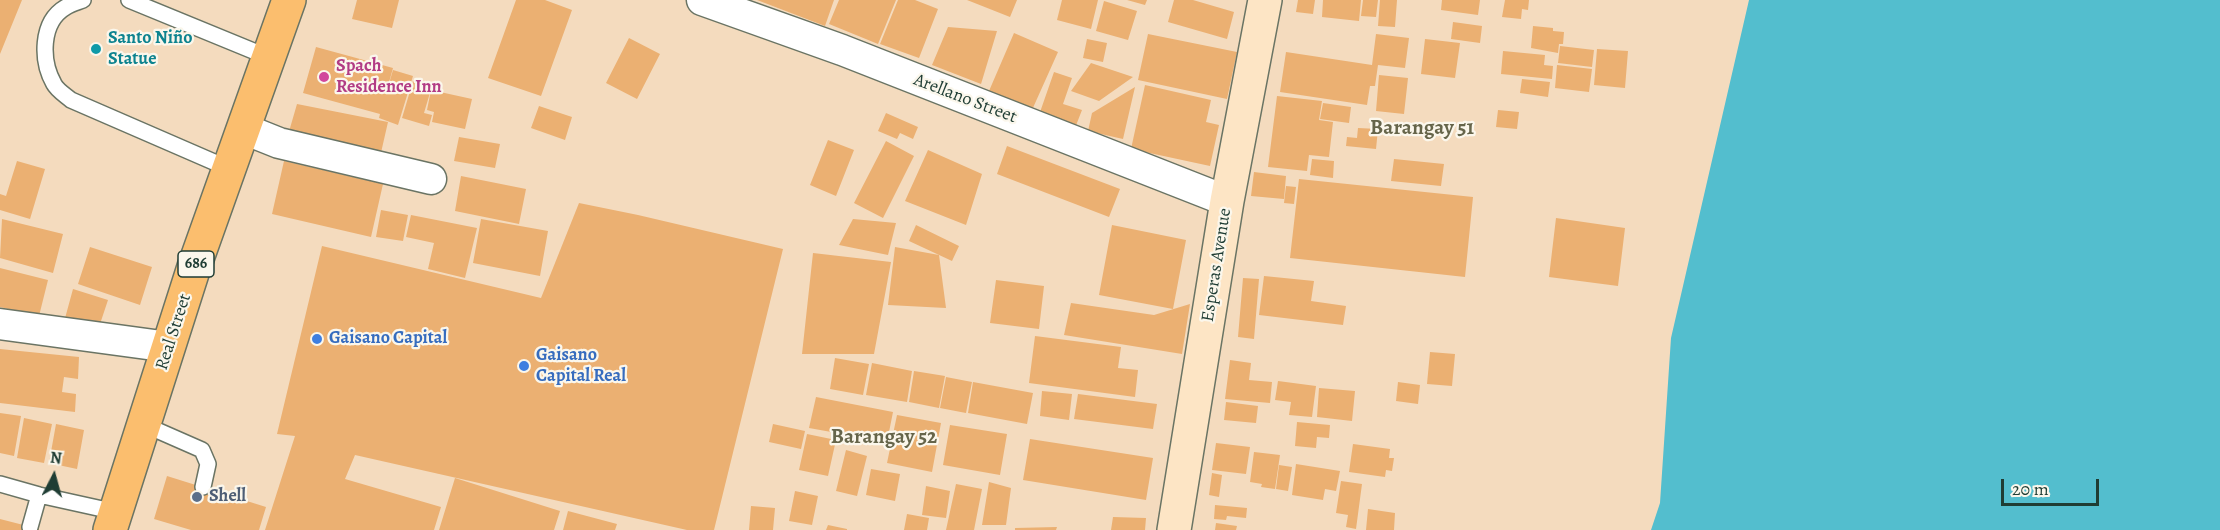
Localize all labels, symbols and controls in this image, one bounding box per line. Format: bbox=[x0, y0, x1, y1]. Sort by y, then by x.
place label: Santo Niño Statue bbox=[108, 28, 192, 70]
marker: Santo Niño Statue bbox=[89, 42, 103, 56]
place label: Spach Residence Inn bbox=[336, 56, 442, 98]
street label: Arellano Street bbox=[910, 69, 1020, 129]
marker: Spach Residence Inn bbox=[317, 70, 331, 84]
district label: Barangay 51 bbox=[1370, 116, 1474, 142]
street label: Esperas Avenue bbox=[1197, 207, 1237, 323]
road number: 686 bbox=[178, 251, 214, 277]
street label: Real Street bbox=[152, 291, 196, 373]
place label: Gaisano Capital bbox=[329, 328, 447, 350]
marker: Gaisano Capital bbox=[310, 332, 324, 346]
place label: Gaisano Capital Real bbox=[536, 345, 626, 388]
marker: Gaisano Capital Real bbox=[517, 359, 531, 373]
district label: Barangay 52 bbox=[831, 425, 937, 451]
north arrow bbox=[24, 446, 84, 506]
text: N bbox=[49, 447, 63, 470]
scale bar bbox=[2004, 467, 2102, 505]
text: 20 m bbox=[2012, 477, 2049, 501]
place label: Shell bbox=[209, 486, 246, 508]
marker: Shell bbox=[190, 490, 204, 504]

